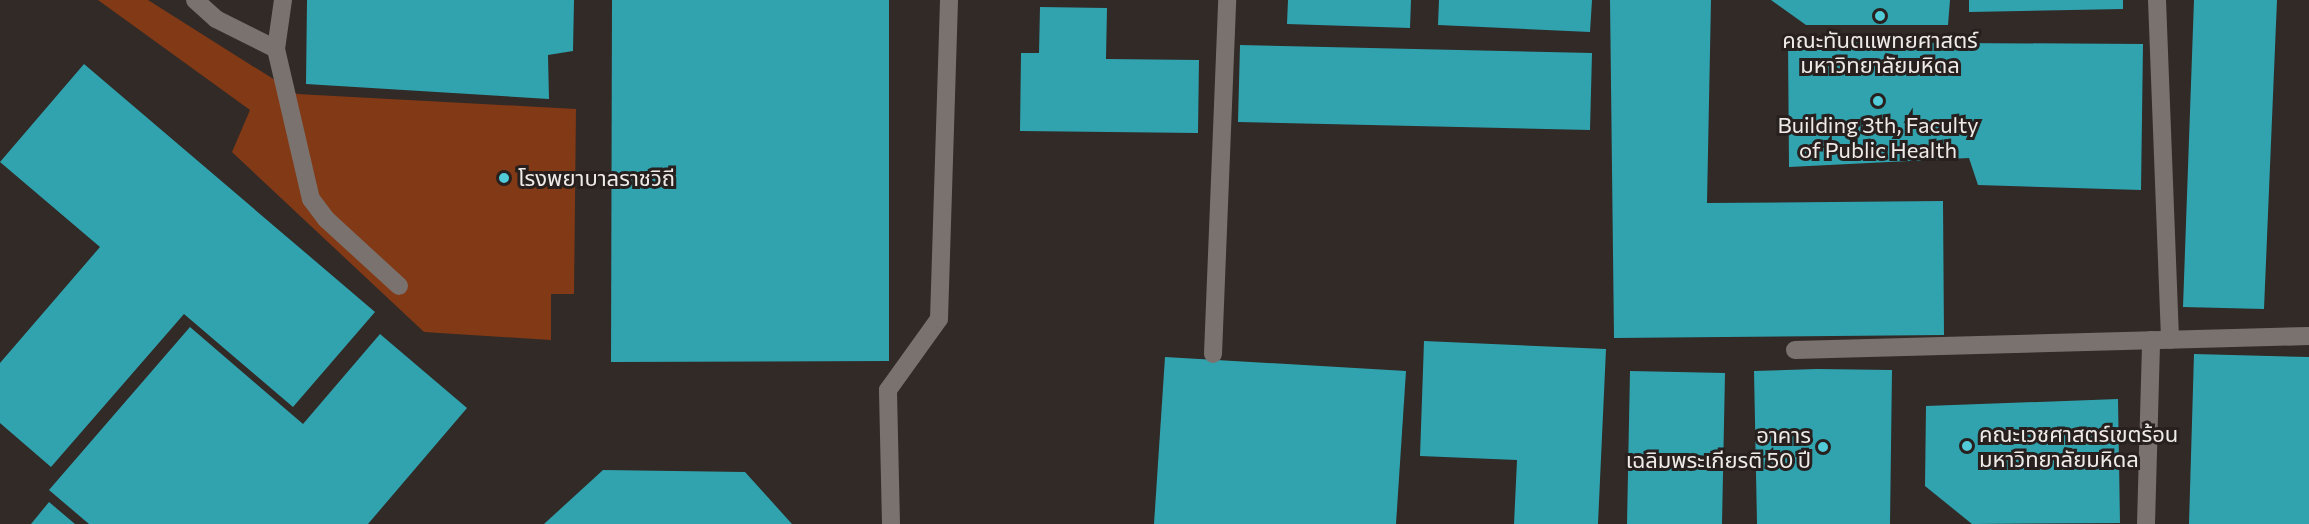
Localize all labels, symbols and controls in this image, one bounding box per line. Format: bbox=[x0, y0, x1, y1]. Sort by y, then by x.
marker: คณะทันตแพทยศาสตร์ มหาวิทยาลัยมหิดล bbox=[1873, 9, 1887, 23]
place label: คณะทันตแพทยศาสตร์ มหาวิทยาลัยมหิดล bbox=[1782, 26, 1978, 78]
marker: Building 3th, Faculty of Public Health bbox=[1871, 94, 1885, 108]
place label: Building 3th, Faculty of Public Health bbox=[1777, 111, 1979, 162]
place label: โรงพยาบาลราชวิถี bbox=[518, 165, 675, 191]
marker: โรงพยาบาลราชวิถี bbox=[495, 169, 513, 187]
place label: คณะเวชศาสตร์เขตร้อน มหาวิทยาลัยมหิดล bbox=[1979, 420, 2178, 472]
place label: อาคาร เฉลิมพระเกียรติ 50 ปี bbox=[1626, 421, 1811, 472]
marker: คณะเวชศาสตร์เขตร้อน มหาวิทยาลัยมหิดล bbox=[1960, 439, 1974, 453]
marker: อาคาร เฉลิมพระเกียรติ 50 ปี bbox=[1816, 440, 1830, 454]

